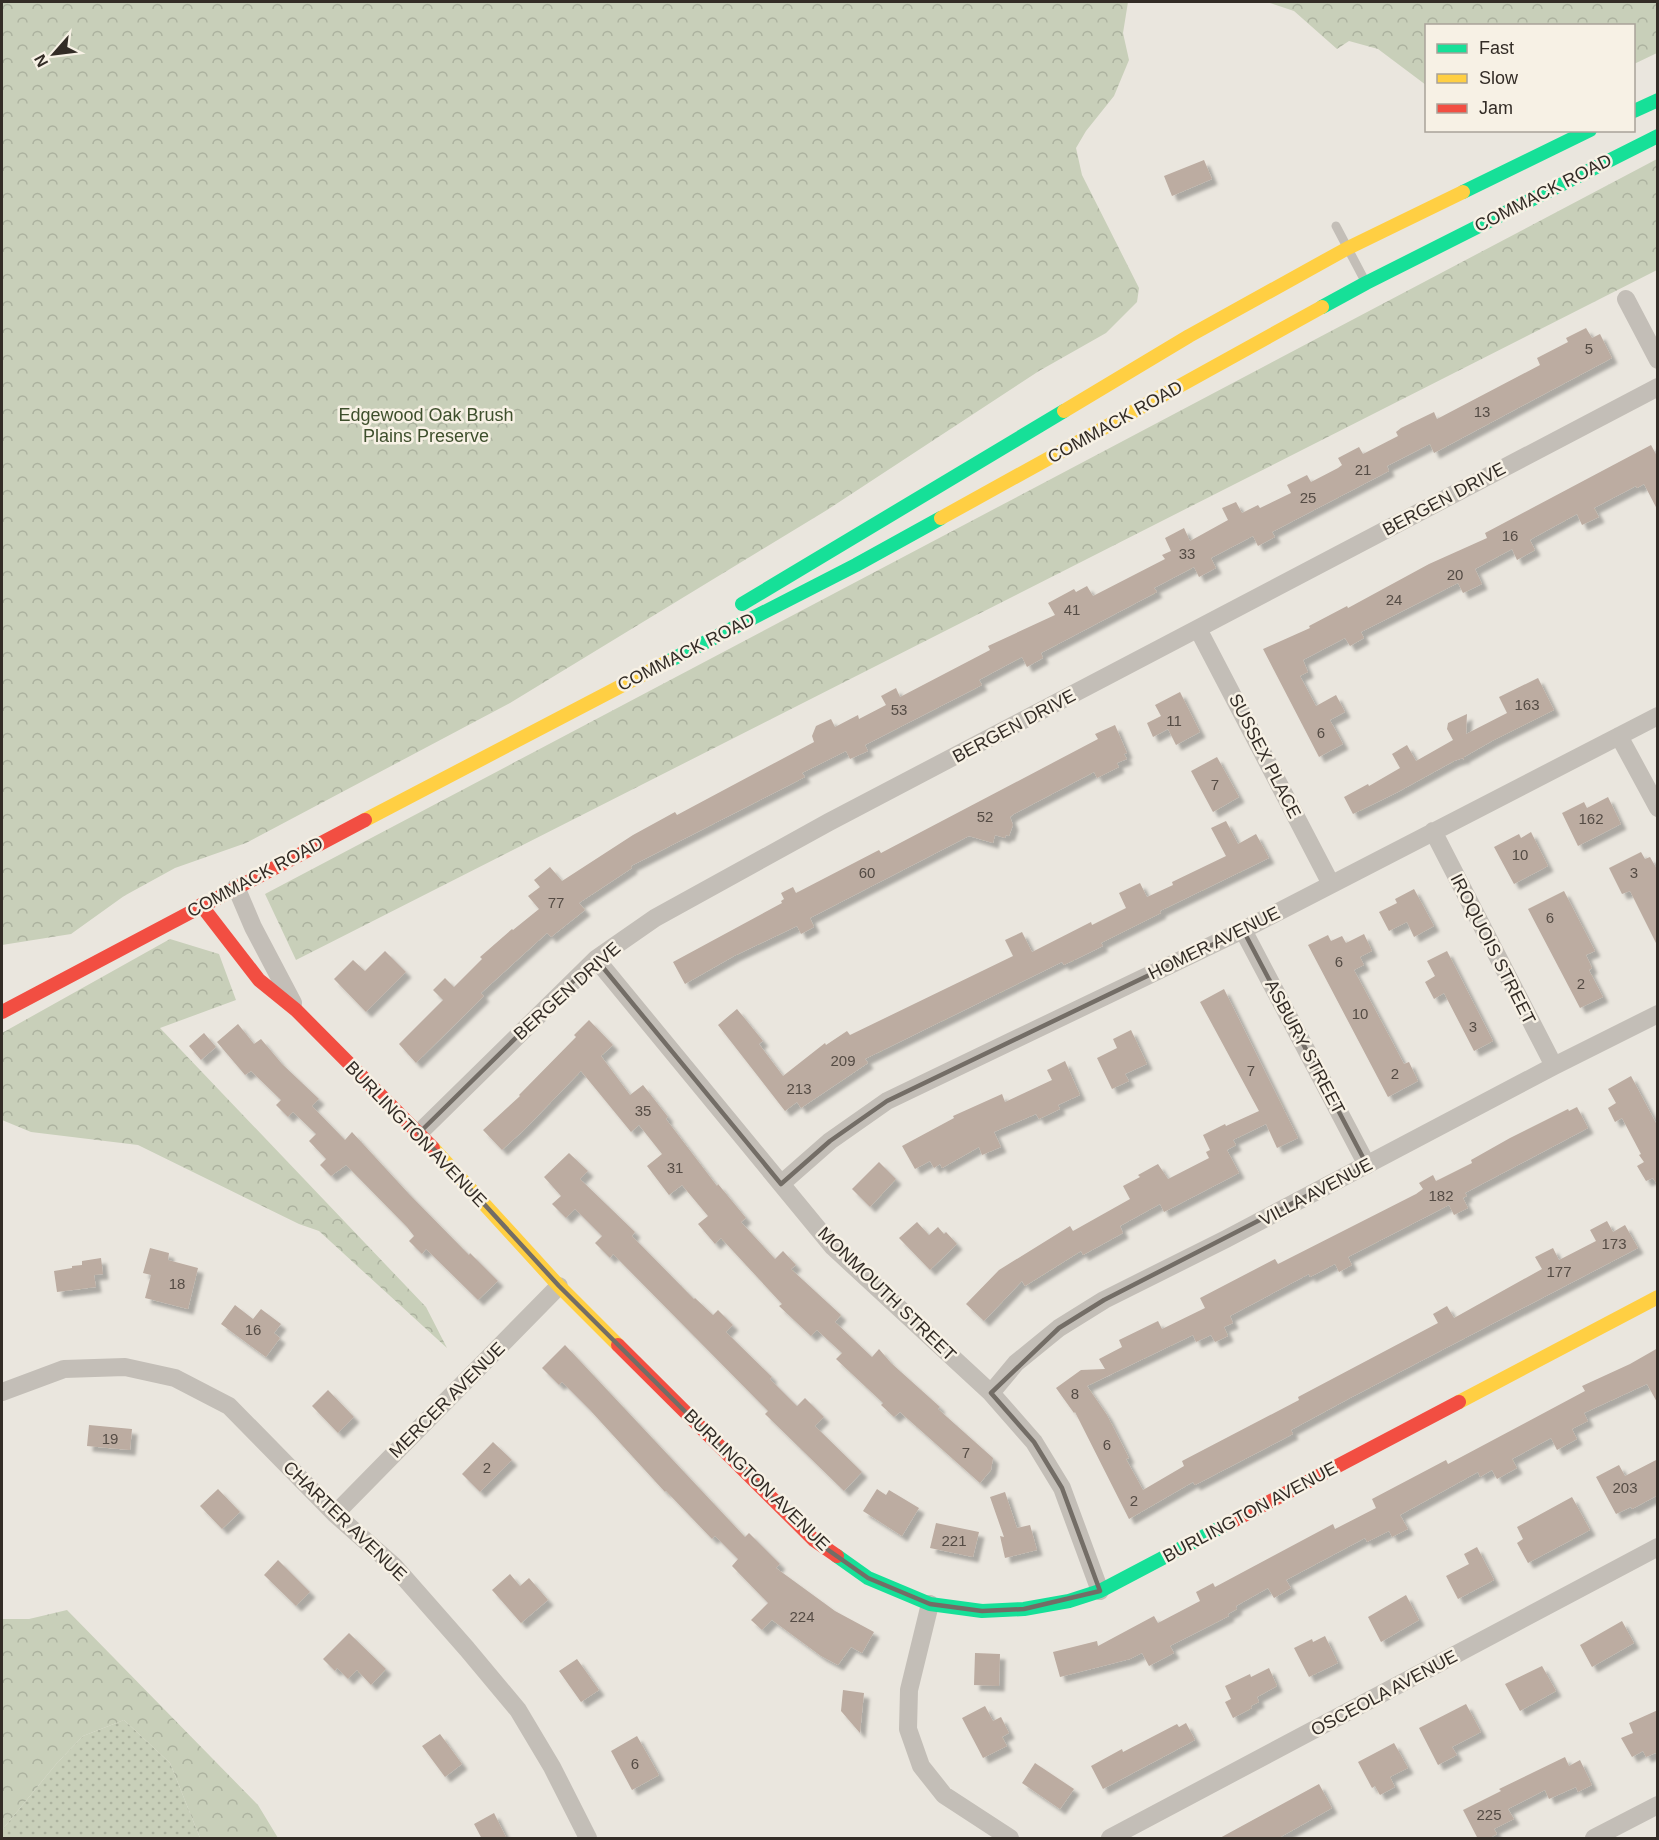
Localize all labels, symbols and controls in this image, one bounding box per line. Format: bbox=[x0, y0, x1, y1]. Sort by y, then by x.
north arrow bbox=[24, 24, 84, 84]
legend bbox=[1425, 24, 1635, 132]
text: Fast bbox=[1479, 38, 1514, 58]
text: N bbox=[31, 52, 51, 70]
text: Slow bbox=[1479, 68, 1519, 88]
text: Jam bbox=[1479, 98, 1513, 118]
street label: COMMACK ROAD bbox=[1471, 150, 1615, 236]
house number: 5 bbox=[1585, 340, 1593, 357]
street label: COMMACK ROAD bbox=[1044, 377, 1186, 467]
house number: 13 bbox=[1474, 403, 1490, 420]
park label: Edgewood Oak Brush Plains Preserve bbox=[338, 405, 514, 446]
street label: BERGEN DRIVE bbox=[1379, 458, 1509, 540]
house number: 21 bbox=[1355, 461, 1371, 478]
house number: 25 bbox=[1300, 489, 1316, 506]
house number: 16 bbox=[1502, 527, 1518, 544]
house number: 33 bbox=[1179, 545, 1195, 562]
house number: 20 bbox=[1447, 566, 1463, 583]
house number: 24 bbox=[1386, 591, 1402, 608]
house number: 41 bbox=[1064, 601, 1080, 618]
street label: COMMACK ROAD bbox=[614, 609, 758, 695]
street label: BERGEN DRIVE bbox=[949, 685, 1079, 767]
street label: SUSSEX PLACE bbox=[1225, 690, 1305, 822]
house number: 163 bbox=[1514, 696, 1540, 713]
house number: 53 bbox=[891, 701, 907, 718]
house number: 11 bbox=[1166, 712, 1182, 729]
house number: 6 bbox=[1317, 724, 1325, 741]
house number: 7 bbox=[1211, 776, 1219, 793]
house number: 52 bbox=[977, 808, 993, 825]
house number: 162 bbox=[1578, 810, 1604, 827]
street label: COMMACK ROAD bbox=[184, 833, 326, 921]
house number: 10 bbox=[1512, 846, 1528, 863]
house number: 60 bbox=[859, 864, 875, 881]
house number: 3 bbox=[1630, 864, 1638, 881]
street label: IROQUOIS STREET bbox=[1446, 870, 1540, 1028]
house number: 77 bbox=[548, 894, 564, 911]
street label: HOMER AVENUE bbox=[1145, 903, 1283, 983]
house number: 6 bbox=[1546, 909, 1554, 926]
street label: BERGEN DRIVE bbox=[510, 938, 624, 1044]
house number: 6 bbox=[1335, 953, 1343, 970]
house number: 2 bbox=[1577, 975, 1585, 992]
street label: ASBURY STREET bbox=[1261, 976, 1349, 1118]
house number: 10 bbox=[1352, 1005, 1368, 1022]
house number: 3 bbox=[1469, 1018, 1477, 1035]
house number: 209 bbox=[830, 1052, 856, 1069]
street label: BURLINGTON AVENUE bbox=[341, 1057, 491, 1211]
house number: 7 bbox=[1247, 1062, 1255, 1079]
house number: 2 bbox=[1391, 1065, 1399, 1082]
house number: 213 bbox=[786, 1080, 812, 1097]
house number: 35 bbox=[635, 1102, 651, 1119]
street label: VILLA AVENUE bbox=[1256, 1154, 1376, 1230]
house number: 31 bbox=[667, 1159, 683, 1176]
house number: 182 bbox=[1428, 1187, 1454, 1204]
street label: MONMOUTH STREET bbox=[814, 1223, 960, 1365]
house number: 173 bbox=[1601, 1235, 1627, 1252]
house number: 177 bbox=[1546, 1263, 1572, 1280]
house number: 18 bbox=[169, 1275, 185, 1292]
house number: 16 bbox=[245, 1321, 261, 1338]
street label: MERCER AVENUE bbox=[385, 1338, 509, 1462]
house number: 8 bbox=[1071, 1385, 1079, 1402]
street label: BURLINGTON AVENUE bbox=[680, 1405, 834, 1555]
house number: 19 bbox=[102, 1430, 118, 1447]
house number: 6 bbox=[1103, 1436, 1111, 1453]
house number: 7 bbox=[962, 1444, 970, 1461]
street label: CHARTER AVENUE bbox=[279, 1457, 411, 1585]
street label: BURLINGTON AVENUE bbox=[1159, 1458, 1341, 1566]
house number: 2 bbox=[483, 1459, 491, 1476]
house number: 203 bbox=[1612, 1479, 1638, 1496]
house number: 2 bbox=[1130, 1492, 1138, 1509]
house number: 221 bbox=[941, 1532, 967, 1549]
house number: 224 bbox=[789, 1608, 815, 1625]
street label: OSCEOLA AVENUE bbox=[1307, 1646, 1461, 1740]
house number: 6 bbox=[631, 1755, 639, 1772]
house number: 225 bbox=[1476, 1806, 1502, 1823]

